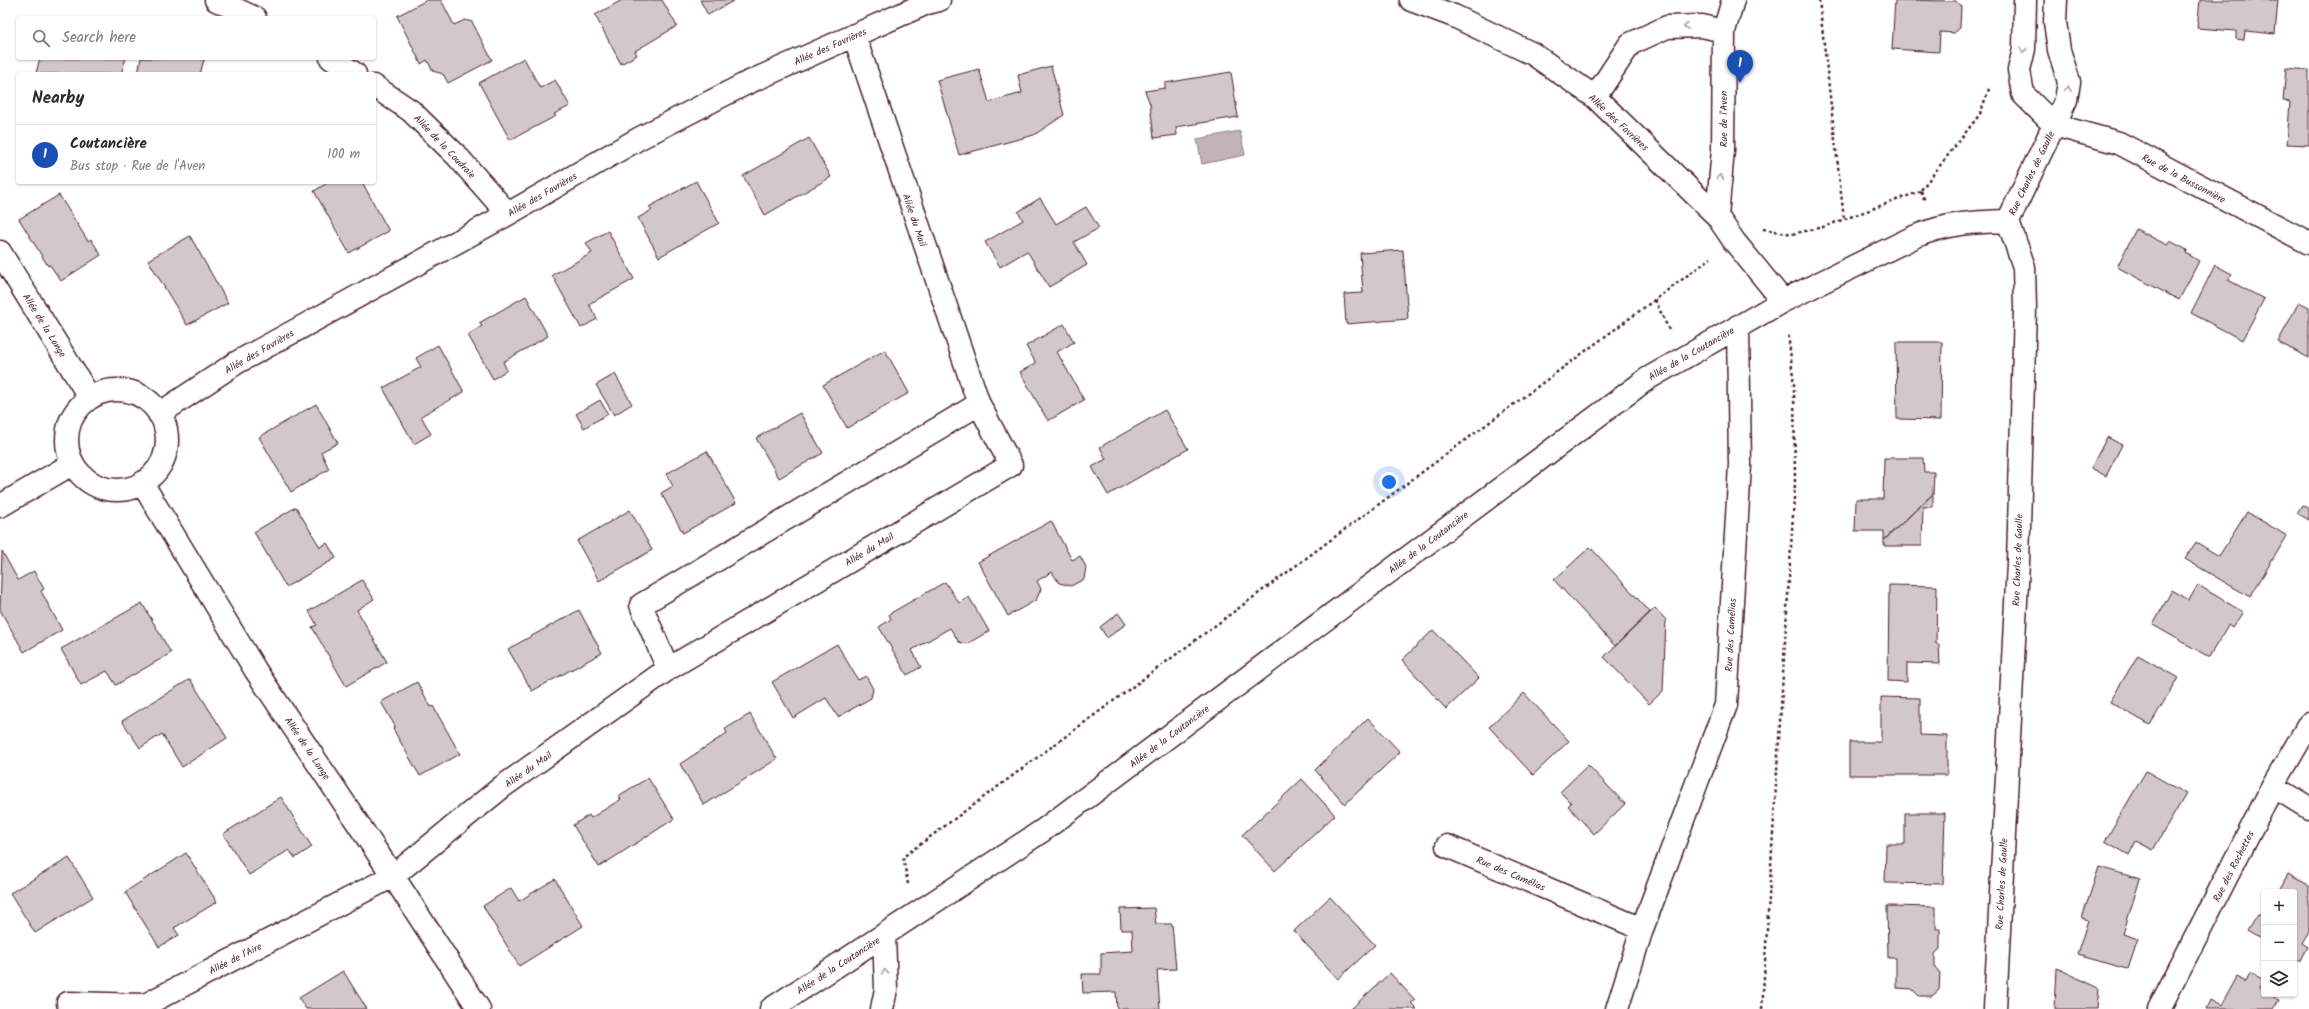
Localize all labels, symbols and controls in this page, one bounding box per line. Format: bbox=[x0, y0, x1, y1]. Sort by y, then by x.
search box bbox=[16, 16, 376, 60]
one-way arrow bbox=[1683, 22, 1689, 31]
street label: Allée des Favrières bbox=[792, 23, 870, 70]
text: Search here bbox=[62, 26, 136, 50]
icon: search bbox=[30, 27, 52, 49]
one-way arrow bbox=[2019, 47, 2028, 53]
pin: 1 bbox=[1727, 50, 1753, 83]
text: Nearby bbox=[32, 85, 84, 112]
one-way arrow bbox=[2063, 86, 2072, 92]
street label: Allée des Favrières bbox=[1584, 90, 1653, 156]
street label: Rue de l'Aven bbox=[1716, 91, 1732, 147]
street label: Allée de la Coudraie bbox=[409, 111, 479, 183]
street label: Rue Charles de Gaulle bbox=[2004, 128, 2060, 218]
text: Coutancière bbox=[70, 132, 147, 156]
text: 1 bbox=[43, 144, 47, 165]
text: 100 m bbox=[327, 144, 360, 165]
street label: Rue de la Bussonnière bbox=[2139, 150, 2229, 208]
text: Bus stop · Rue de l'Aven bbox=[70, 156, 205, 177]
street label: Allée des Favrières bbox=[505, 168, 581, 221]
one-way arrow bbox=[1716, 174, 1725, 180]
street label: Allée du Mail bbox=[898, 192, 931, 249]
street label: Allée de la Longe bbox=[18, 290, 71, 361]
street label: Allée de la Coutancière bbox=[1646, 322, 1738, 385]
street label: Allée des Favrières bbox=[222, 325, 298, 378]
your location bbox=[1379, 472, 1399, 492]
street label: Allée de la Coutancière bbox=[1385, 507, 1472, 578]
street label: Rue Charles de Gaulle bbox=[2008, 513, 2028, 606]
street label: Allée du Mail bbox=[842, 529, 898, 571]
street label: Rue des Camélias bbox=[1721, 597, 1741, 672]
street label: Allée de la Coutancière bbox=[1126, 701, 1213, 772]
street label: Allée de la Longe bbox=[280, 714, 335, 784]
street label: Allée du Mail bbox=[501, 747, 556, 792]
street label: Rue des Rochettes bbox=[2209, 827, 2259, 905]
street label: Rue Charles de Gaulle bbox=[1992, 837, 2012, 931]
street label: Rue des Camélias bbox=[1474, 852, 1548, 896]
map controls bbox=[2261, 889, 2297, 997]
button: + bbox=[2261, 889, 2297, 925]
button: − bbox=[2261, 925, 2297, 961]
street label: Allée de la Coutancière bbox=[794, 933, 884, 999]
street label: Allée de l'Aire bbox=[206, 938, 265, 979]
button: layers bbox=[2261, 961, 2297, 997]
one-way arrow bbox=[881, 969, 889, 975]

